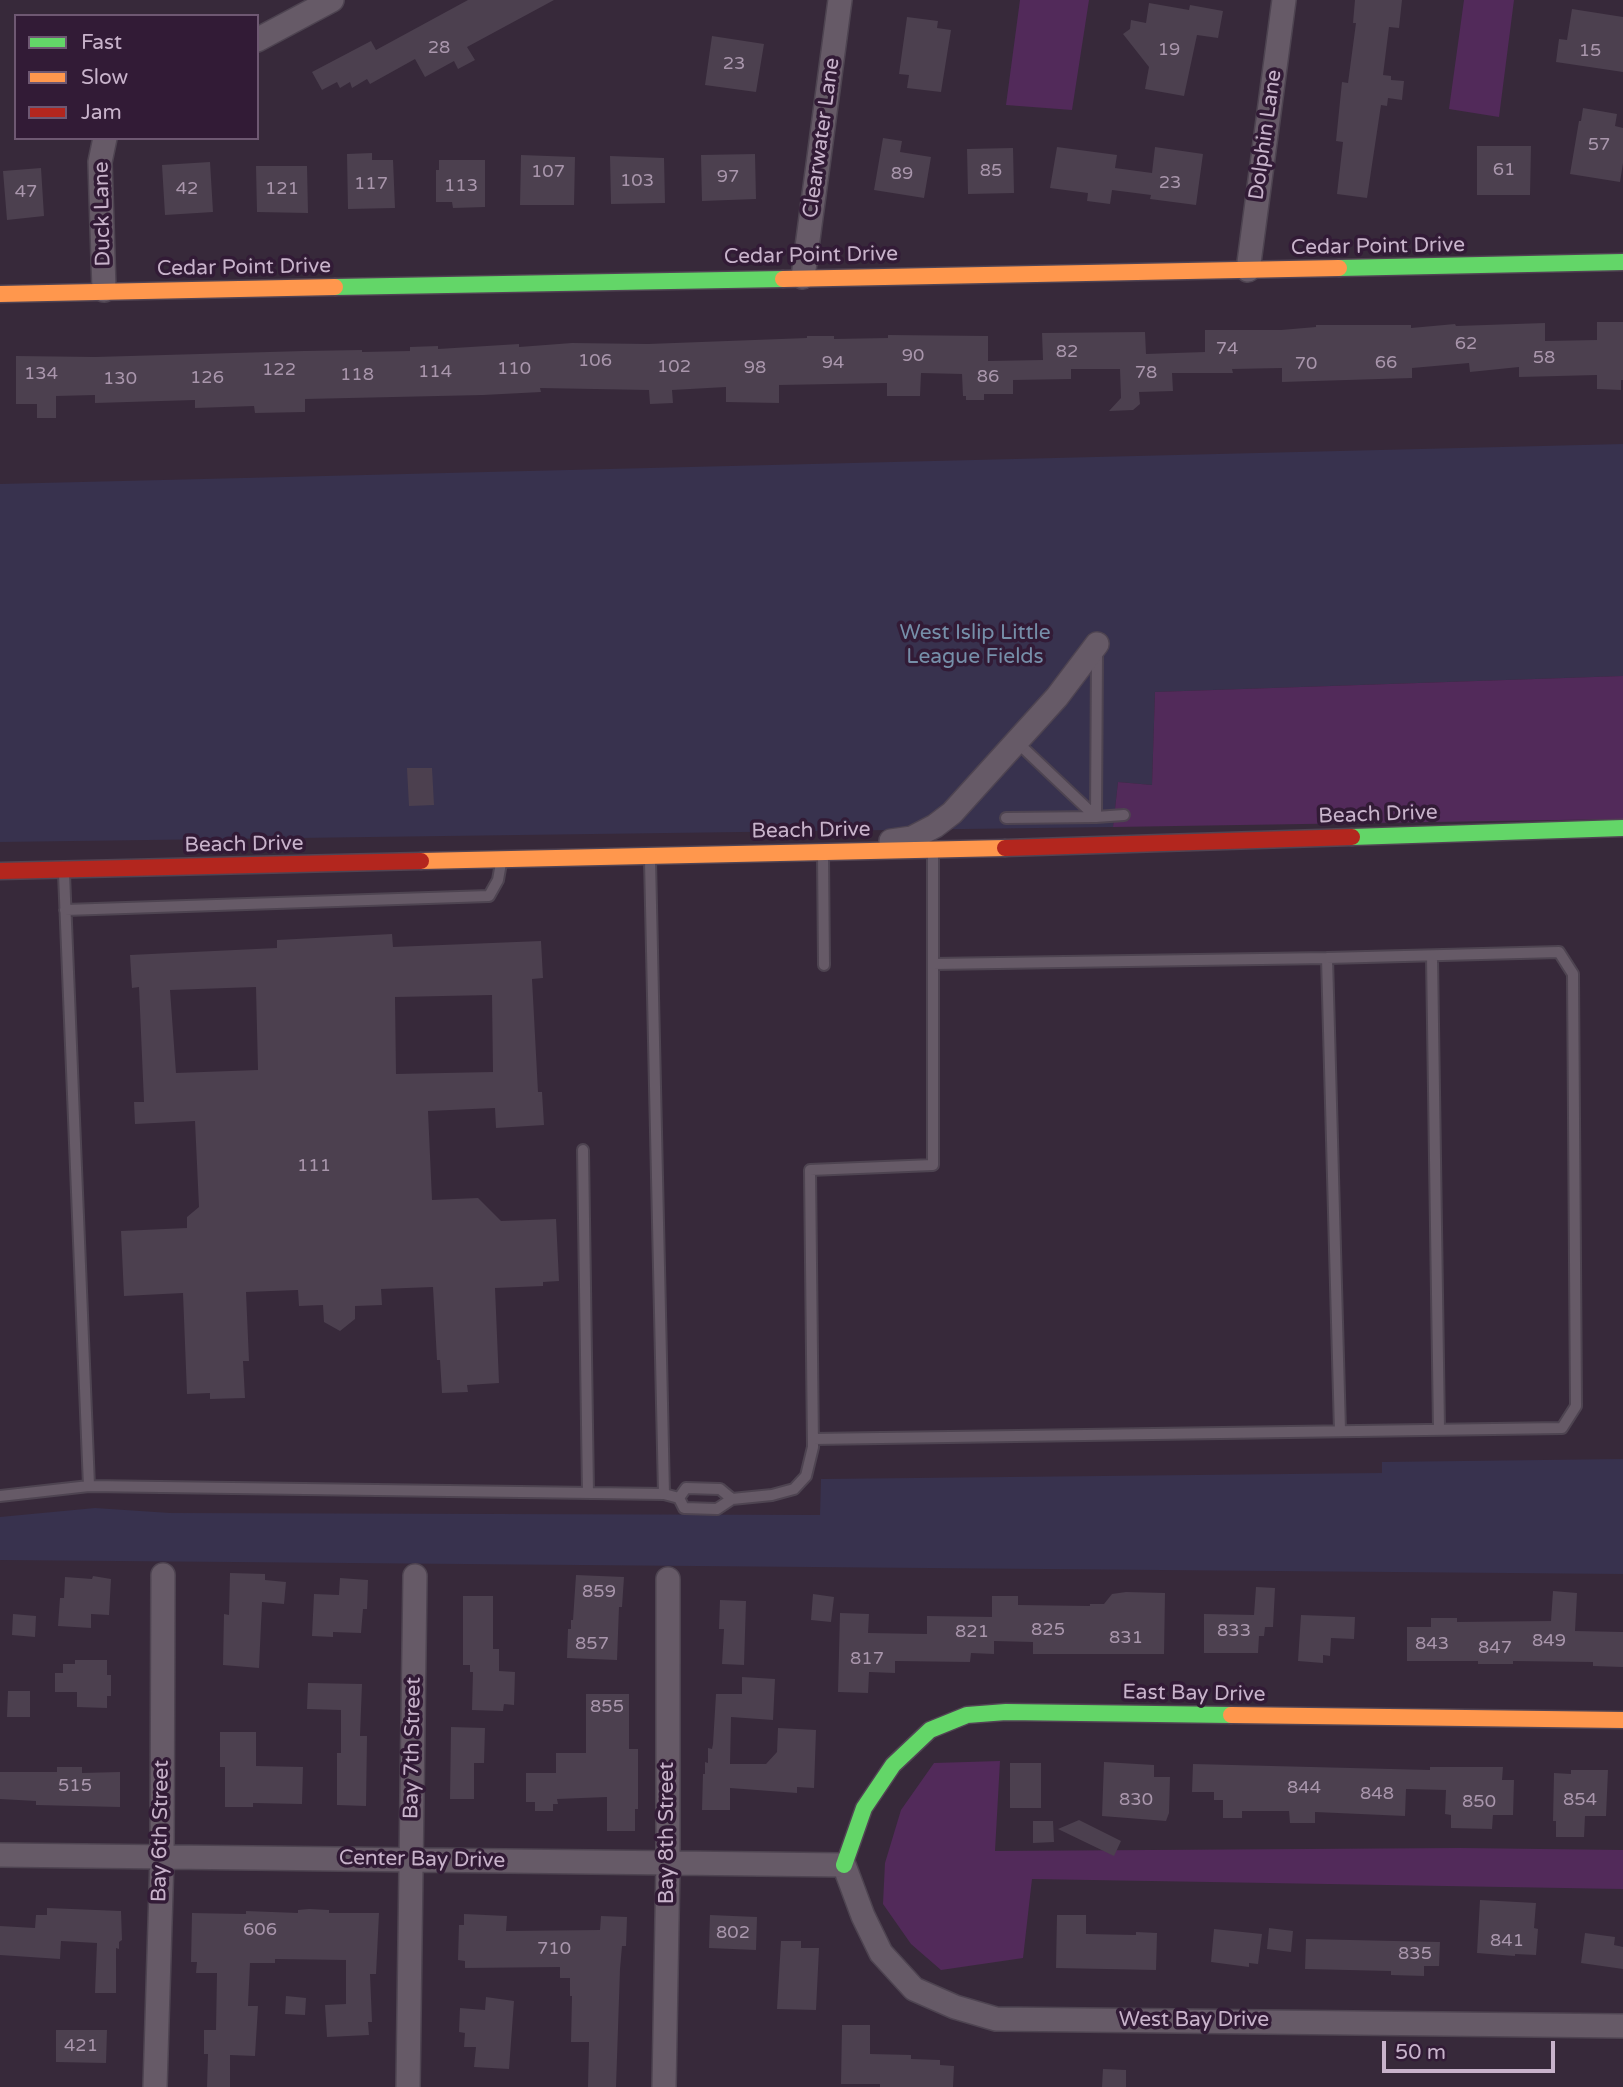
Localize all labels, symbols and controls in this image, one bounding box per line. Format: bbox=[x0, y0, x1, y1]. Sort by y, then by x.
legend bbox=[14, 14, 259, 140]
text: Fast bbox=[81, 30, 122, 55]
house number: 28 bbox=[428, 37, 450, 59]
house number: 19 bbox=[1158, 39, 1180, 61]
house number: 15 bbox=[1579, 40, 1601, 62]
house number: 23 bbox=[723, 53, 745, 75]
street label: Clearwater Lane bbox=[798, 56, 846, 220]
text: Slow bbox=[81, 65, 128, 90]
street label: Dolphin Lane bbox=[1244, 68, 1288, 202]
text: Jam bbox=[81, 100, 122, 125]
house number: 57 bbox=[1588, 134, 1610, 156]
house number: 61 bbox=[1493, 159, 1515, 181]
house number: 85 bbox=[980, 160, 1002, 182]
street label: Duck Lane bbox=[89, 161, 117, 267]
house number: 107 bbox=[531, 161, 565, 183]
house number: 89 bbox=[891, 163, 913, 185]
house number: 97 bbox=[717, 166, 739, 188]
house number: 103 bbox=[620, 170, 654, 192]
house number: 23 bbox=[1159, 172, 1181, 194]
house number: 117 bbox=[354, 173, 388, 195]
house number: 113 bbox=[444, 175, 478, 197]
house number: 42 bbox=[176, 178, 198, 200]
house number: 121 bbox=[265, 178, 299, 200]
house number: 47 bbox=[15, 181, 37, 203]
street label: Cedar Point Drive bbox=[1291, 233, 1465, 261]
street label: Cedar Point Drive bbox=[724, 242, 898, 270]
street label: Cedar Point Drive bbox=[157, 254, 331, 282]
house number: 62 bbox=[1455, 333, 1477, 355]
house number: 74 bbox=[1216, 338, 1238, 360]
house number: 82 bbox=[1056, 341, 1078, 363]
house number: 90 bbox=[902, 345, 924, 367]
house number: 58 bbox=[1533, 347, 1555, 369]
house number: 106 bbox=[578, 350, 612, 372]
house number: 94 bbox=[822, 352, 844, 374]
house number: 66 bbox=[1375, 352, 1397, 374]
house number: 70 bbox=[1295, 353, 1317, 375]
house number: 102 bbox=[657, 356, 691, 378]
house number: 98 bbox=[744, 357, 766, 379]
house number: 110 bbox=[497, 358, 531, 380]
house number: 122 bbox=[262, 359, 296, 381]
house number: 114 bbox=[418, 361, 452, 383]
house number: 78 bbox=[1135, 362, 1157, 384]
house number: 134 bbox=[24, 363, 58, 385]
house number: 118 bbox=[340, 364, 374, 386]
house number: 86 bbox=[977, 366, 999, 388]
house number: 126 bbox=[190, 367, 224, 389]
house number: 130 bbox=[103, 368, 137, 390]
park label: West Islip Little League Fields bbox=[899, 620, 1051, 670]
street label: Beach Drive bbox=[1318, 800, 1438, 830]
street label: Beach Drive bbox=[751, 817, 871, 845]
street label: Beach Drive bbox=[184, 831, 304, 859]
house number: 111 bbox=[297, 1155, 331, 1177]
house number: 859 bbox=[582, 1581, 616, 1603]
house number: 825 bbox=[1031, 1619, 1065, 1641]
house number: 833 bbox=[1217, 1620, 1251, 1642]
house number: 821 bbox=[955, 1621, 989, 1643]
house number: 831 bbox=[1109, 1627, 1143, 1649]
house number: 849 bbox=[1532, 1630, 1566, 1652]
house number: 857 bbox=[575, 1633, 609, 1655]
house number: 843 bbox=[1415, 1633, 1449, 1655]
house number: 847 bbox=[1478, 1637, 1512, 1659]
house number: 817 bbox=[850, 1648, 884, 1670]
street label: Bay 7th Street bbox=[399, 1677, 427, 1819]
street label: East Bay Drive bbox=[1122, 1680, 1266, 1708]
house number: 855 bbox=[590, 1696, 624, 1718]
street label: Bay 6th Street bbox=[147, 1760, 175, 1902]
street label: Bay 8th Street bbox=[654, 1762, 680, 1904]
house number: 515 bbox=[58, 1775, 92, 1797]
house number: 844 bbox=[1287, 1777, 1321, 1799]
house number: 848 bbox=[1360, 1783, 1394, 1805]
house number: 830 bbox=[1119, 1789, 1153, 1811]
house number: 854 bbox=[1563, 1789, 1597, 1811]
house number: 850 bbox=[1462, 1791, 1496, 1813]
street label: Center Bay Drive bbox=[339, 1846, 505, 1874]
house number: 606 bbox=[243, 1919, 277, 1941]
house number: 802 bbox=[716, 1922, 750, 1944]
house number: 841 bbox=[1490, 1930, 1524, 1952]
house number: 710 bbox=[537, 1938, 571, 1960]
house number: 835 bbox=[1398, 1943, 1432, 1965]
street label: West Bay Drive bbox=[1119, 2007, 1269, 2033]
scale bar bbox=[1385, 2028, 1558, 2072]
house number: 421 bbox=[64, 2035, 98, 2057]
text: 50 m bbox=[1395, 2040, 1446, 2065]

